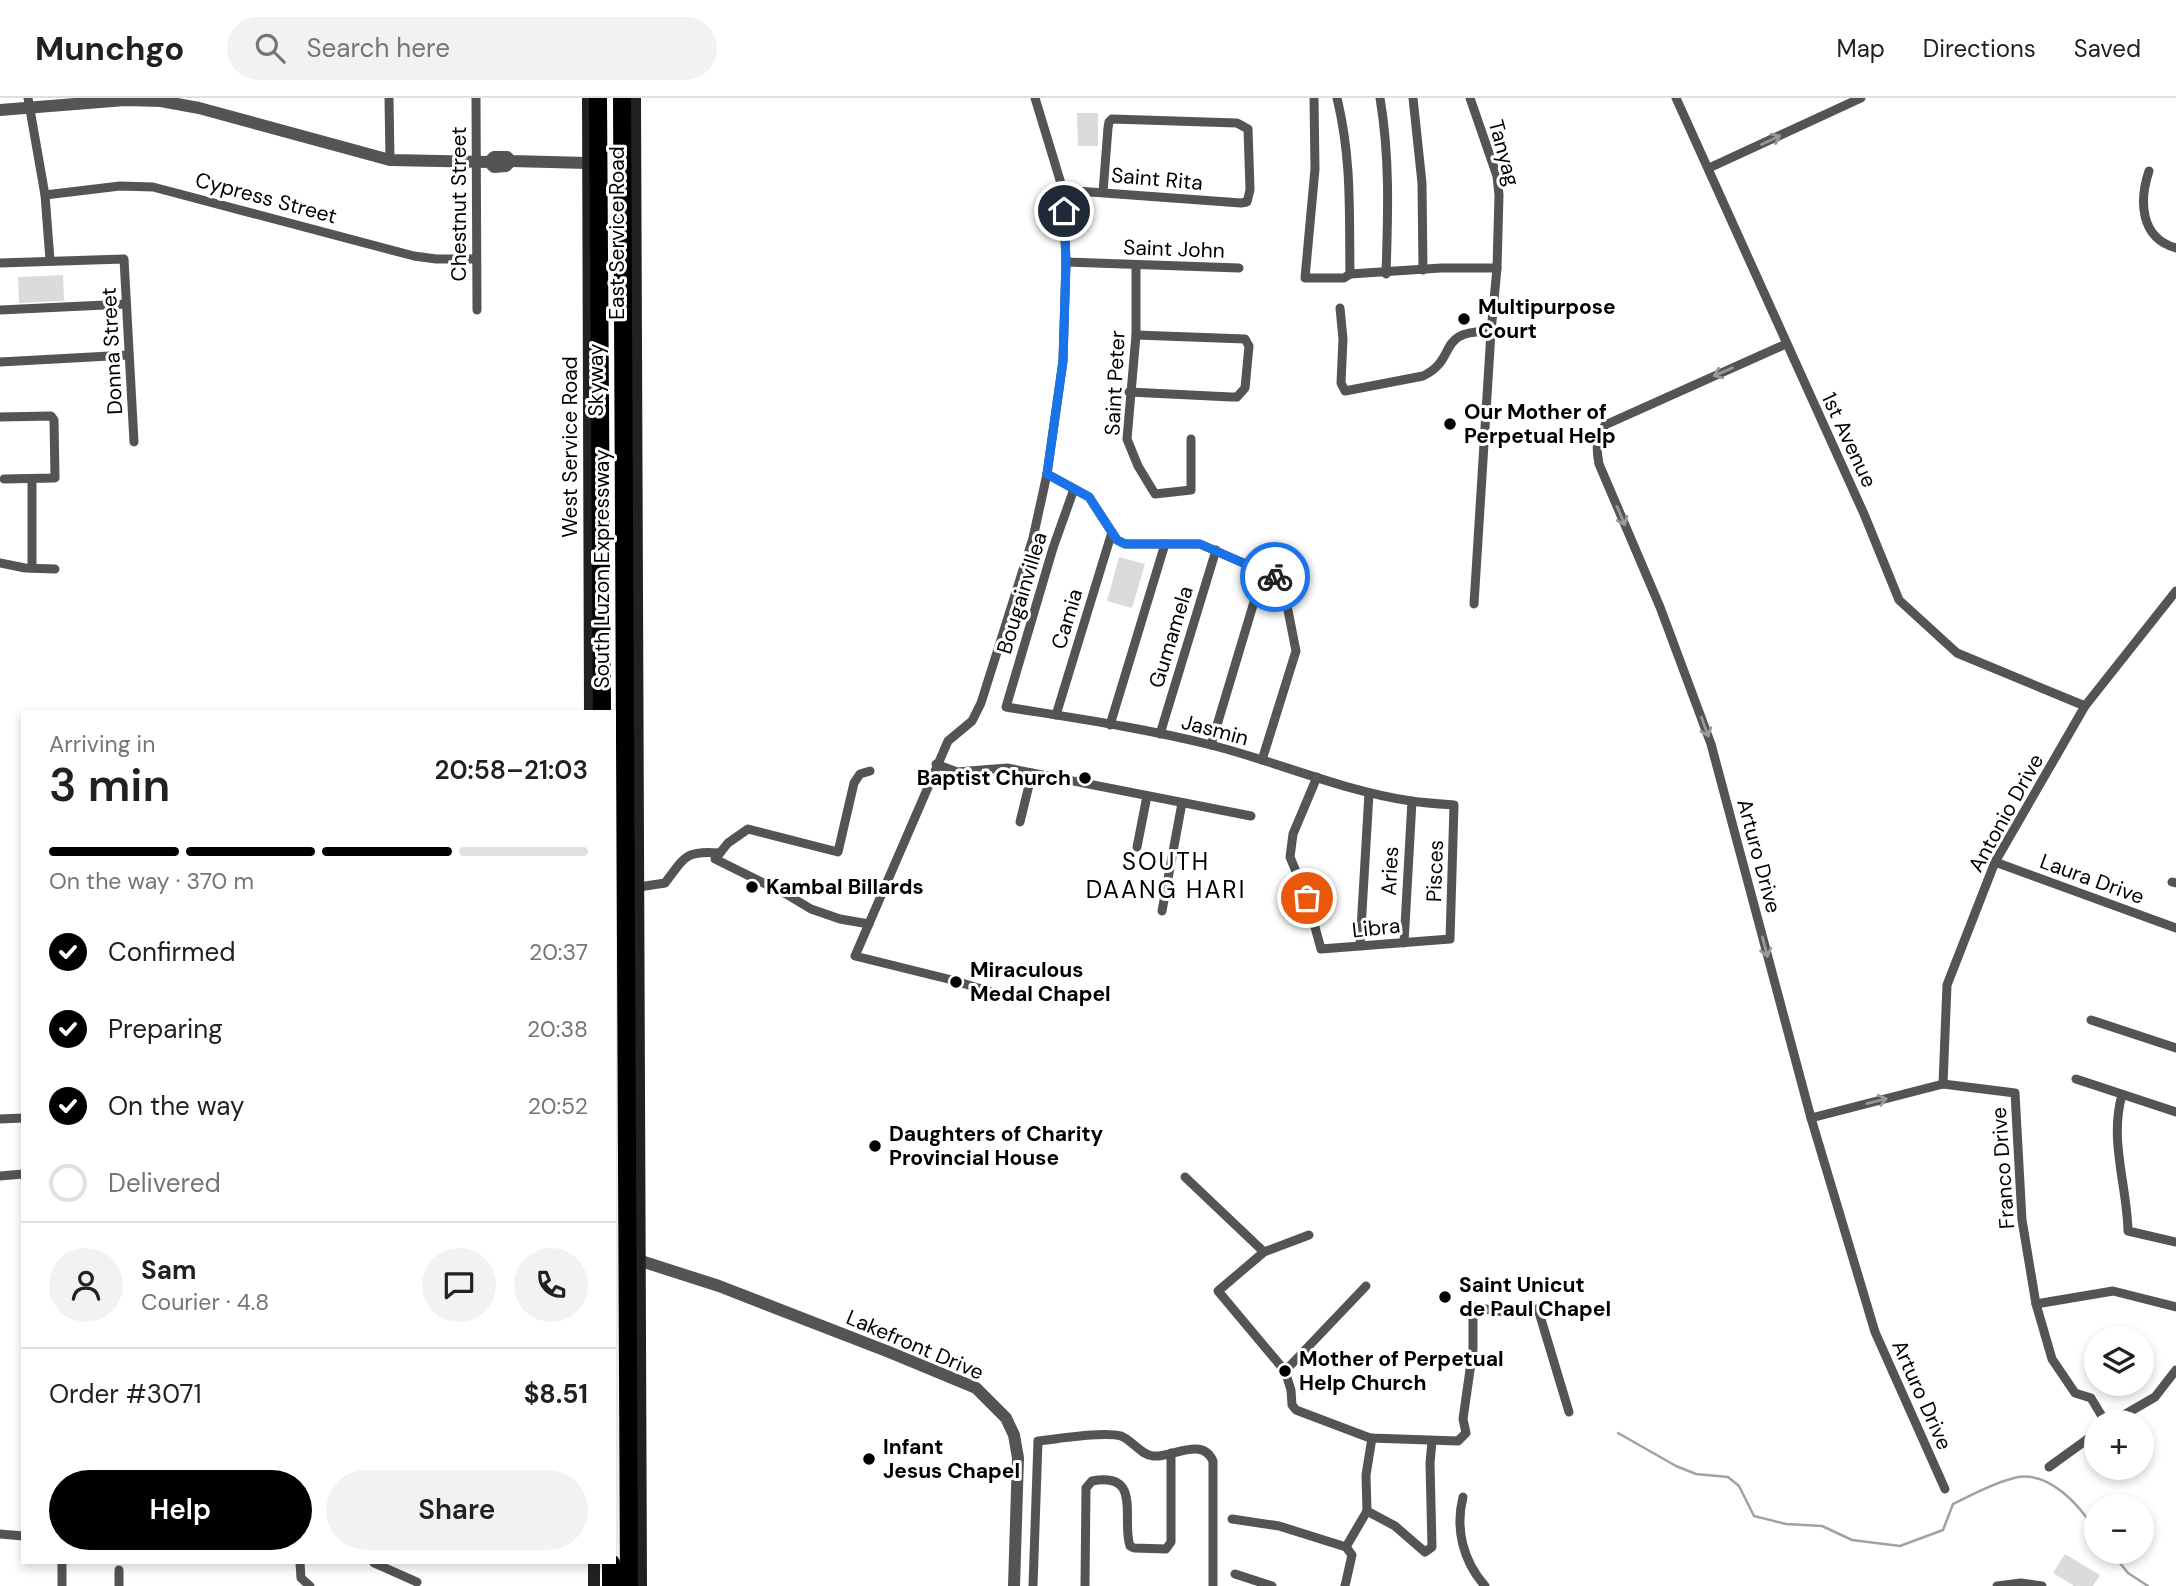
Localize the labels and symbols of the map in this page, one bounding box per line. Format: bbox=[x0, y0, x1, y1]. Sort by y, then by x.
street label: Tanyag bbox=[1482, 117, 1526, 190]
street label: Chestnut Street bbox=[445, 127, 473, 281]
one-way arrow bbox=[1760, 133, 1781, 146]
street label: East Service Road bbox=[603, 146, 631, 320]
street label: Saint Rita bbox=[1110, 161, 1204, 197]
street label: Cypress Street bbox=[192, 166, 340, 230]
pin bbox=[1034, 181, 1094, 241]
street label: Saint John bbox=[1123, 233, 1225, 265]
street label: Donna Street bbox=[95, 287, 129, 415]
place label: Multipurpose Court bbox=[1478, 293, 1616, 345]
marker: Multipurpose Court bbox=[1456, 311, 1472, 327]
street label: Saint Peter bbox=[1098, 329, 1132, 436]
street label: Skyway bbox=[582, 343, 610, 416]
street label: West Service Road bbox=[556, 356, 584, 538]
one-way arrow bbox=[1713, 366, 1734, 379]
street label: 1st Avenue bbox=[1815, 388, 1883, 492]
place label: Our Mother of Perpetual Help bbox=[1464, 398, 1616, 450]
marker: Our Mother of Perpetual Help bbox=[1442, 416, 1458, 432]
street label: South Luzon Expressway bbox=[588, 449, 616, 689]
one-way arrow bbox=[1615, 505, 1628, 526]
street label: Bougainvillea bbox=[990, 529, 1054, 657]
courier bbox=[1240, 542, 1310, 612]
street label: Gumamela bbox=[1142, 583, 1200, 691]
street label: Camia bbox=[1045, 585, 1089, 653]
street label: Jasmin bbox=[1178, 708, 1252, 752]
one-way arrow bbox=[1700, 716, 1712, 738]
street label: Antonio Drive bbox=[1962, 749, 2050, 877]
place label: Baptist Church bbox=[917, 764, 1071, 792]
marker: Baptist Church bbox=[1077, 770, 1093, 786]
street label: Arturo Drive bbox=[1730, 796, 1788, 916]
street label: Pisces bbox=[1420, 839, 1450, 903]
district label: SOUTH DAANG HARI bbox=[1086, 846, 1246, 905]
street label: Aries bbox=[1375, 846, 1405, 896]
street label: Laura Drive bbox=[2036, 847, 2148, 911]
pin bbox=[1277, 868, 1337, 928]
place label: Kambal Billards bbox=[766, 873, 924, 901]
marker: Kambal Billards bbox=[744, 879, 760, 895]
street label: Libra bbox=[1350, 912, 1402, 944]
one-way arrow bbox=[1759, 935, 1772, 958]
place label: Miraculous Medal Chapel bbox=[970, 956, 1111, 1008]
marker: Miraculous Medal Chapel bbox=[948, 974, 964, 990]
one-way arrow bbox=[1865, 1094, 1888, 1107]
street label: Franco Drive bbox=[1985, 1106, 2021, 1230]
place label: Daughters of Charity Provincial House bbox=[889, 1120, 1103, 1172]
marker: Daughters of Charity Provincial House bbox=[867, 1138, 883, 1154]
place label: Saint Unicut de Paul Chapel bbox=[1459, 1271, 1611, 1323]
marker: Saint Unicut de Paul Chapel bbox=[1437, 1289, 1453, 1305]
street label: Lakefront Drive bbox=[842, 1303, 988, 1387]
street label: Arturo Drive bbox=[1885, 1336, 1959, 1454]
place label: Mother of Perpetual Help Church bbox=[1299, 1345, 1504, 1397]
marker: Mother of Perpetual Help Church bbox=[1277, 1363, 1293, 1379]
place label: Infant Jesus Chapel bbox=[883, 1433, 1020, 1485]
marker: Infant Jesus Chapel bbox=[861, 1451, 877, 1467]

